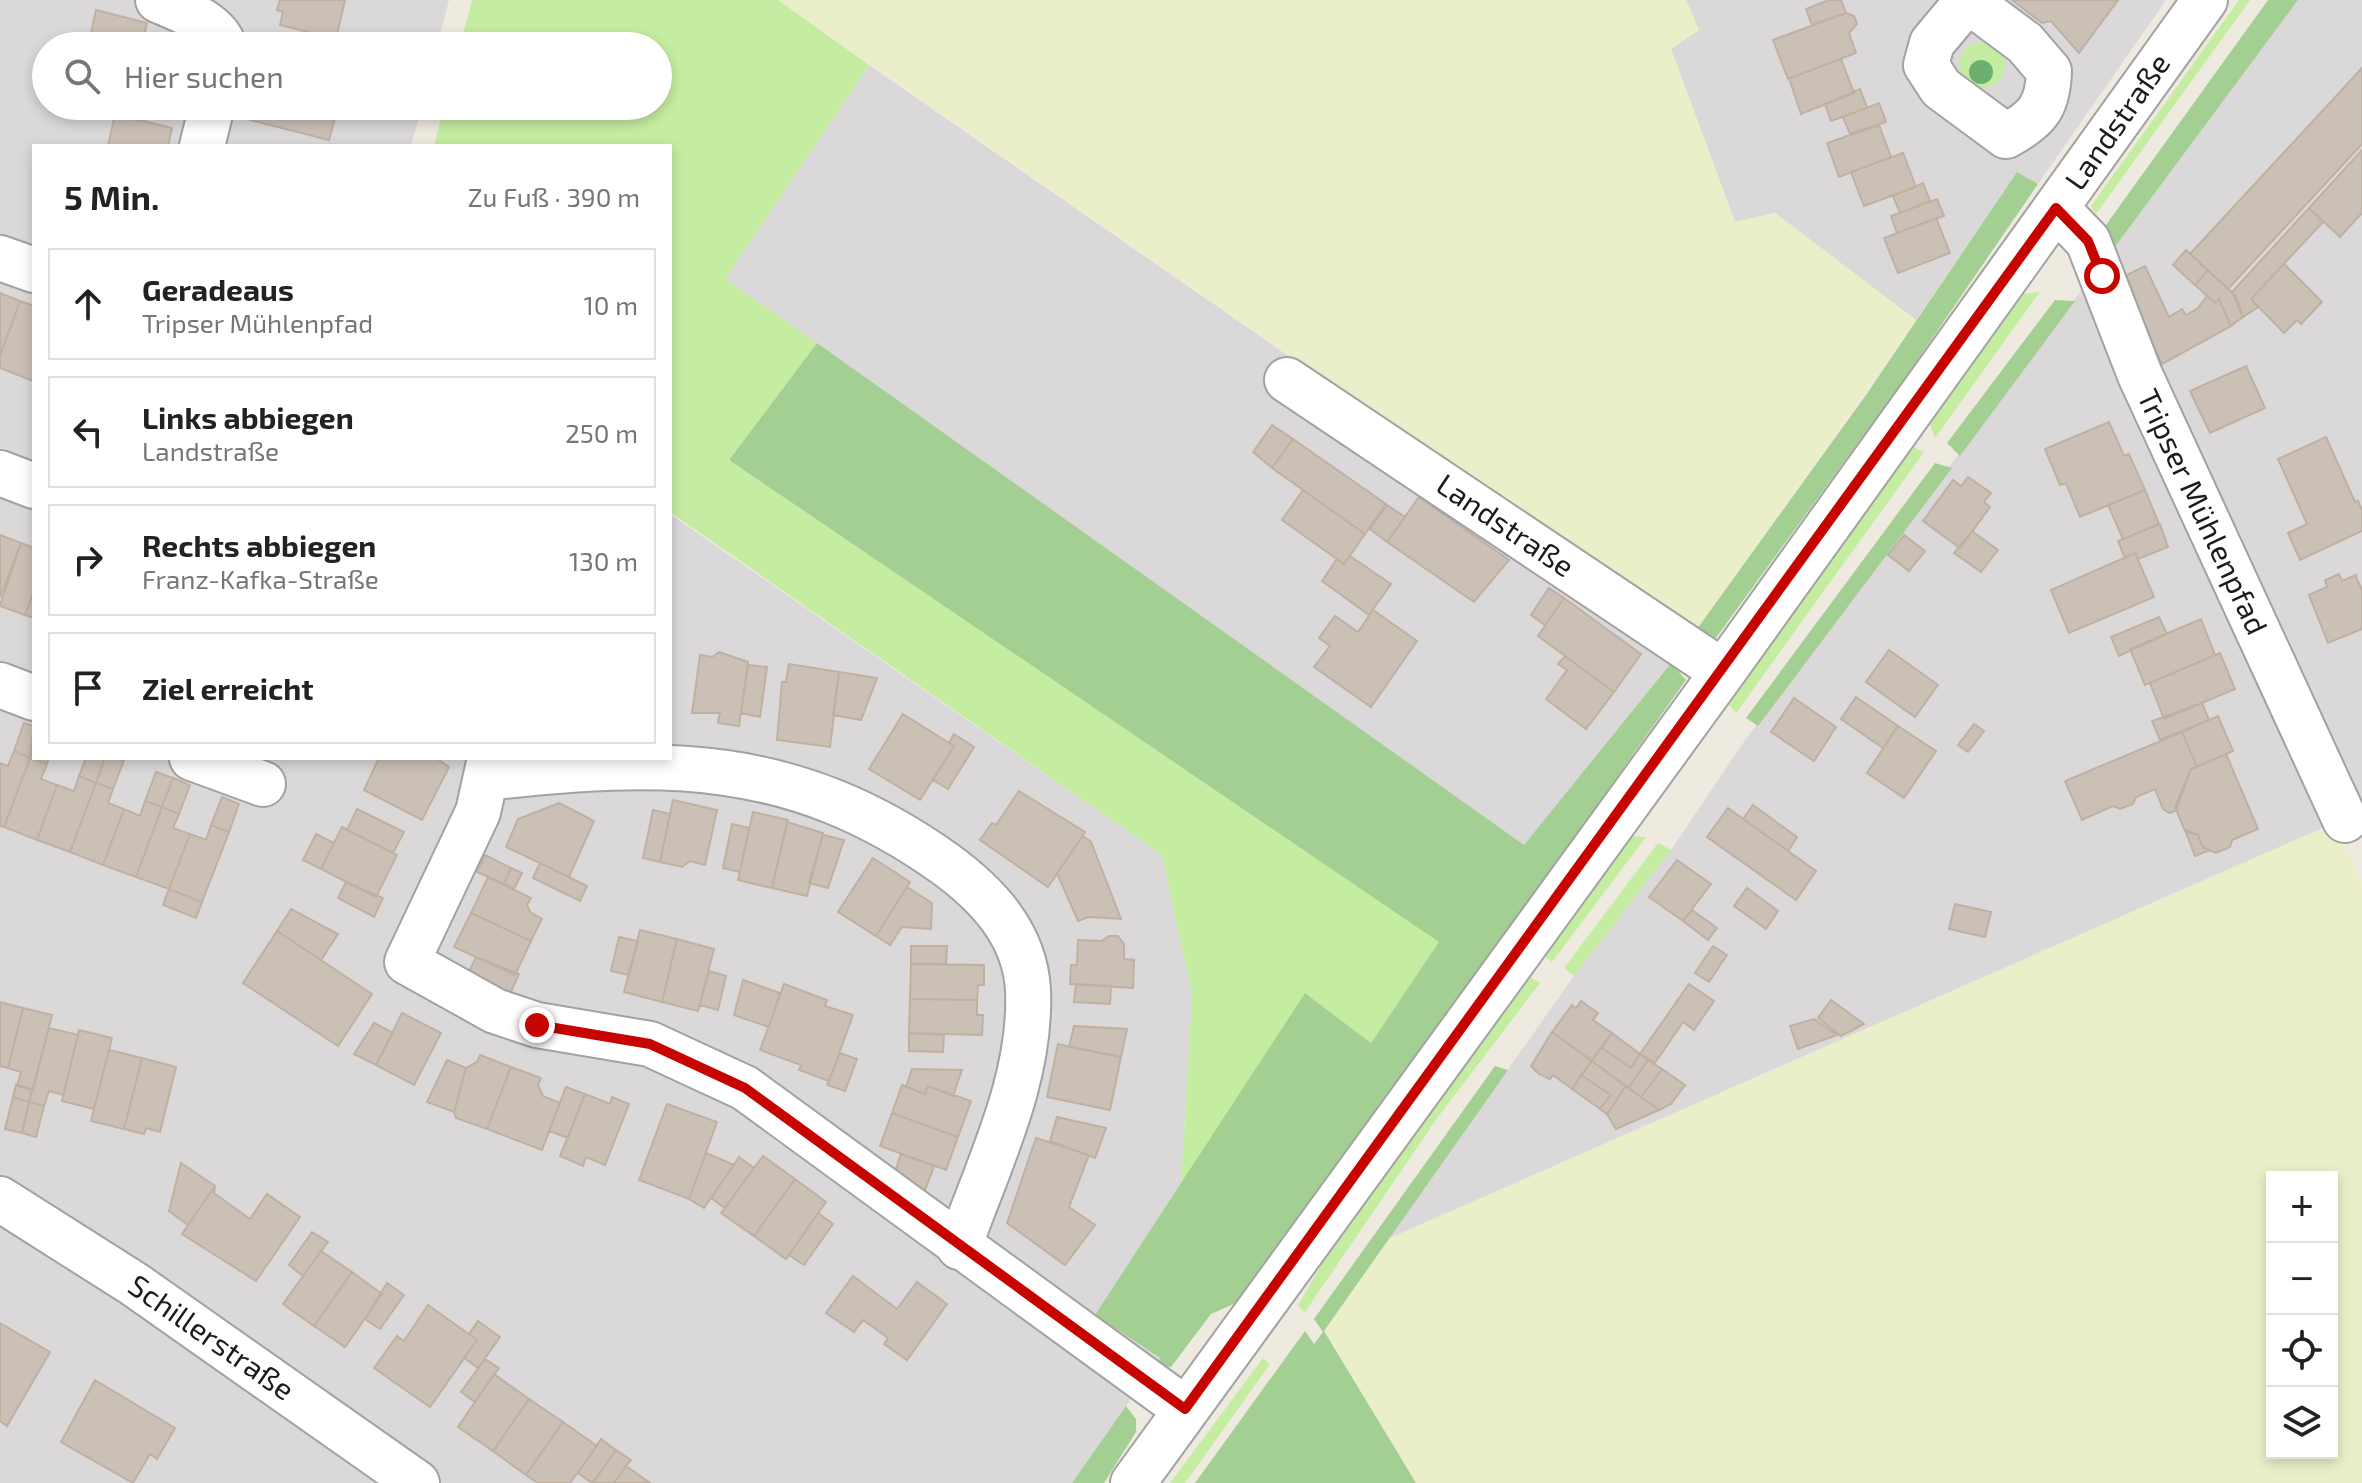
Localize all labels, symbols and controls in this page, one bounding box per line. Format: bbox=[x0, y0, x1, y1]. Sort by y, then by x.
search box bbox=[32, 32, 672, 120]
street label: Landstraße bbox=[2056, 46, 2176, 196]
icon: search bbox=[60, 54, 104, 98]
text: Hier suchen bbox=[124, 58, 284, 94]
text: 5 Min. bbox=[64, 176, 159, 217]
text: Zu Fuß · 390 m bbox=[468, 181, 640, 212]
route start bbox=[2084, 258, 2120, 294]
text: Geradeaus bbox=[142, 271, 294, 307]
icon: ahead bbox=[66, 282, 110, 326]
text: 10 m bbox=[583, 289, 638, 320]
text: Tripser Mühlenpfad bbox=[142, 307, 373, 338]
street label: Tripser Mühlenpfad bbox=[2131, 383, 2276, 640]
text: Links abbiegen bbox=[142, 399, 354, 435]
icon: left bbox=[66, 410, 110, 454]
text: 250 m bbox=[565, 417, 638, 448]
text: Landstraße bbox=[142, 435, 279, 466]
street label: Landstraße bbox=[1431, 465, 1582, 583]
text: Rechts abbiegen bbox=[142, 527, 376, 563]
icon: right bbox=[66, 538, 110, 582]
text: 130 m bbox=[569, 545, 638, 576]
text: Franz-Kafka-Straße bbox=[142, 563, 379, 594]
icon: arrive bbox=[66, 666, 110, 710]
text: Ziel erreicht bbox=[142, 670, 314, 706]
route end bbox=[519, 1007, 555, 1043]
map controls bbox=[2266, 1171, 2338, 1459]
button: + bbox=[2266, 1171, 2338, 1243]
button: − bbox=[2266, 1243, 2338, 1315]
street label: Schillerstraße bbox=[122, 1266, 302, 1407]
button: locate bbox=[2266, 1315, 2338, 1387]
button: layers bbox=[2266, 1387, 2338, 1459]

